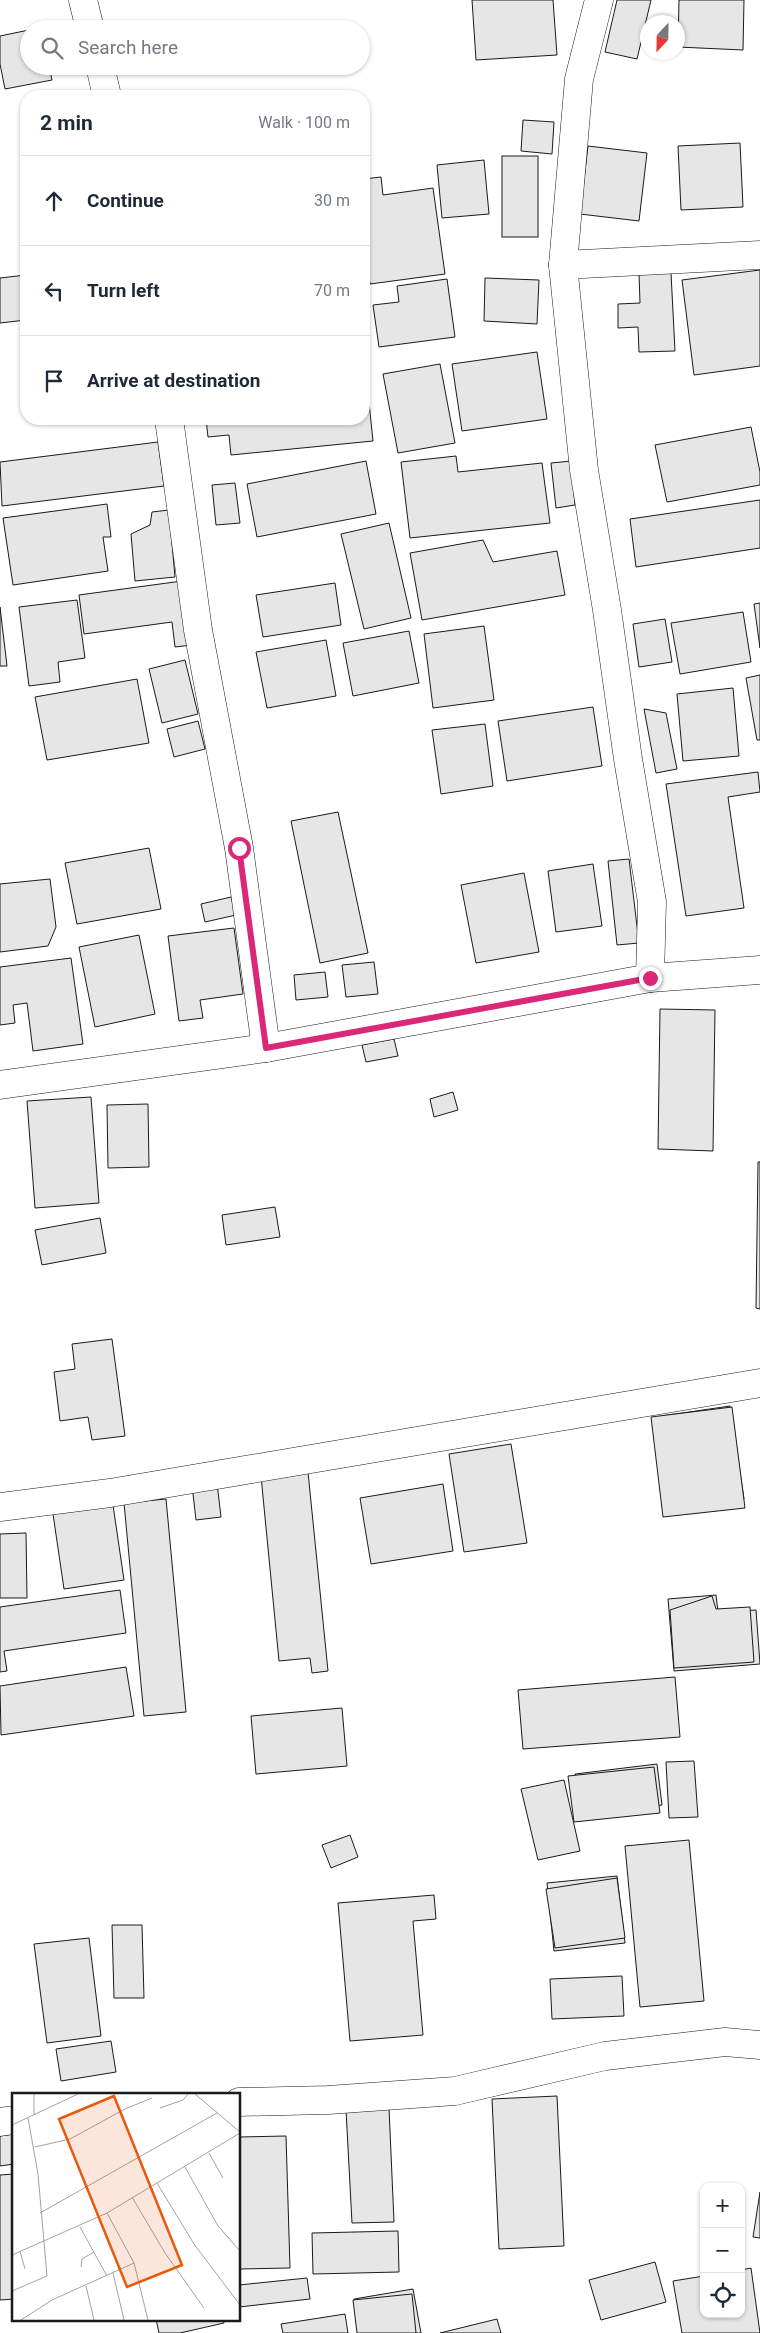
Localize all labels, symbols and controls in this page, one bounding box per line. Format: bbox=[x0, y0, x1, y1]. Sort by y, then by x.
north arrow bbox=[640, 15, 685, 60]
search box bbox=[20, 20, 370, 75]
icon: search bbox=[38, 34, 66, 62]
text: Search here bbox=[78, 36, 178, 59]
text: 2 min bbox=[40, 111, 93, 135]
text: Walk · 100 m bbox=[258, 113, 350, 132]
icon: ahead bbox=[40, 187, 68, 215]
text: Continue bbox=[87, 189, 164, 212]
text: 30 m bbox=[314, 191, 350, 210]
icon: left bbox=[40, 277, 68, 305]
text: Turn left bbox=[87, 279, 160, 302]
text: 70 m bbox=[314, 281, 350, 300]
icon: arrive bbox=[40, 367, 68, 395]
text: Arrive at destination bbox=[87, 369, 260, 392]
route start bbox=[228, 837, 251, 860]
route end bbox=[639, 967, 662, 990]
inset map bbox=[12, 2093, 240, 2320]
map controls bbox=[700, 2183, 745, 2318]
button: + bbox=[700, 2183, 745, 2228]
button: − bbox=[700, 2228, 745, 2273]
button: locate bbox=[700, 2273, 745, 2318]

